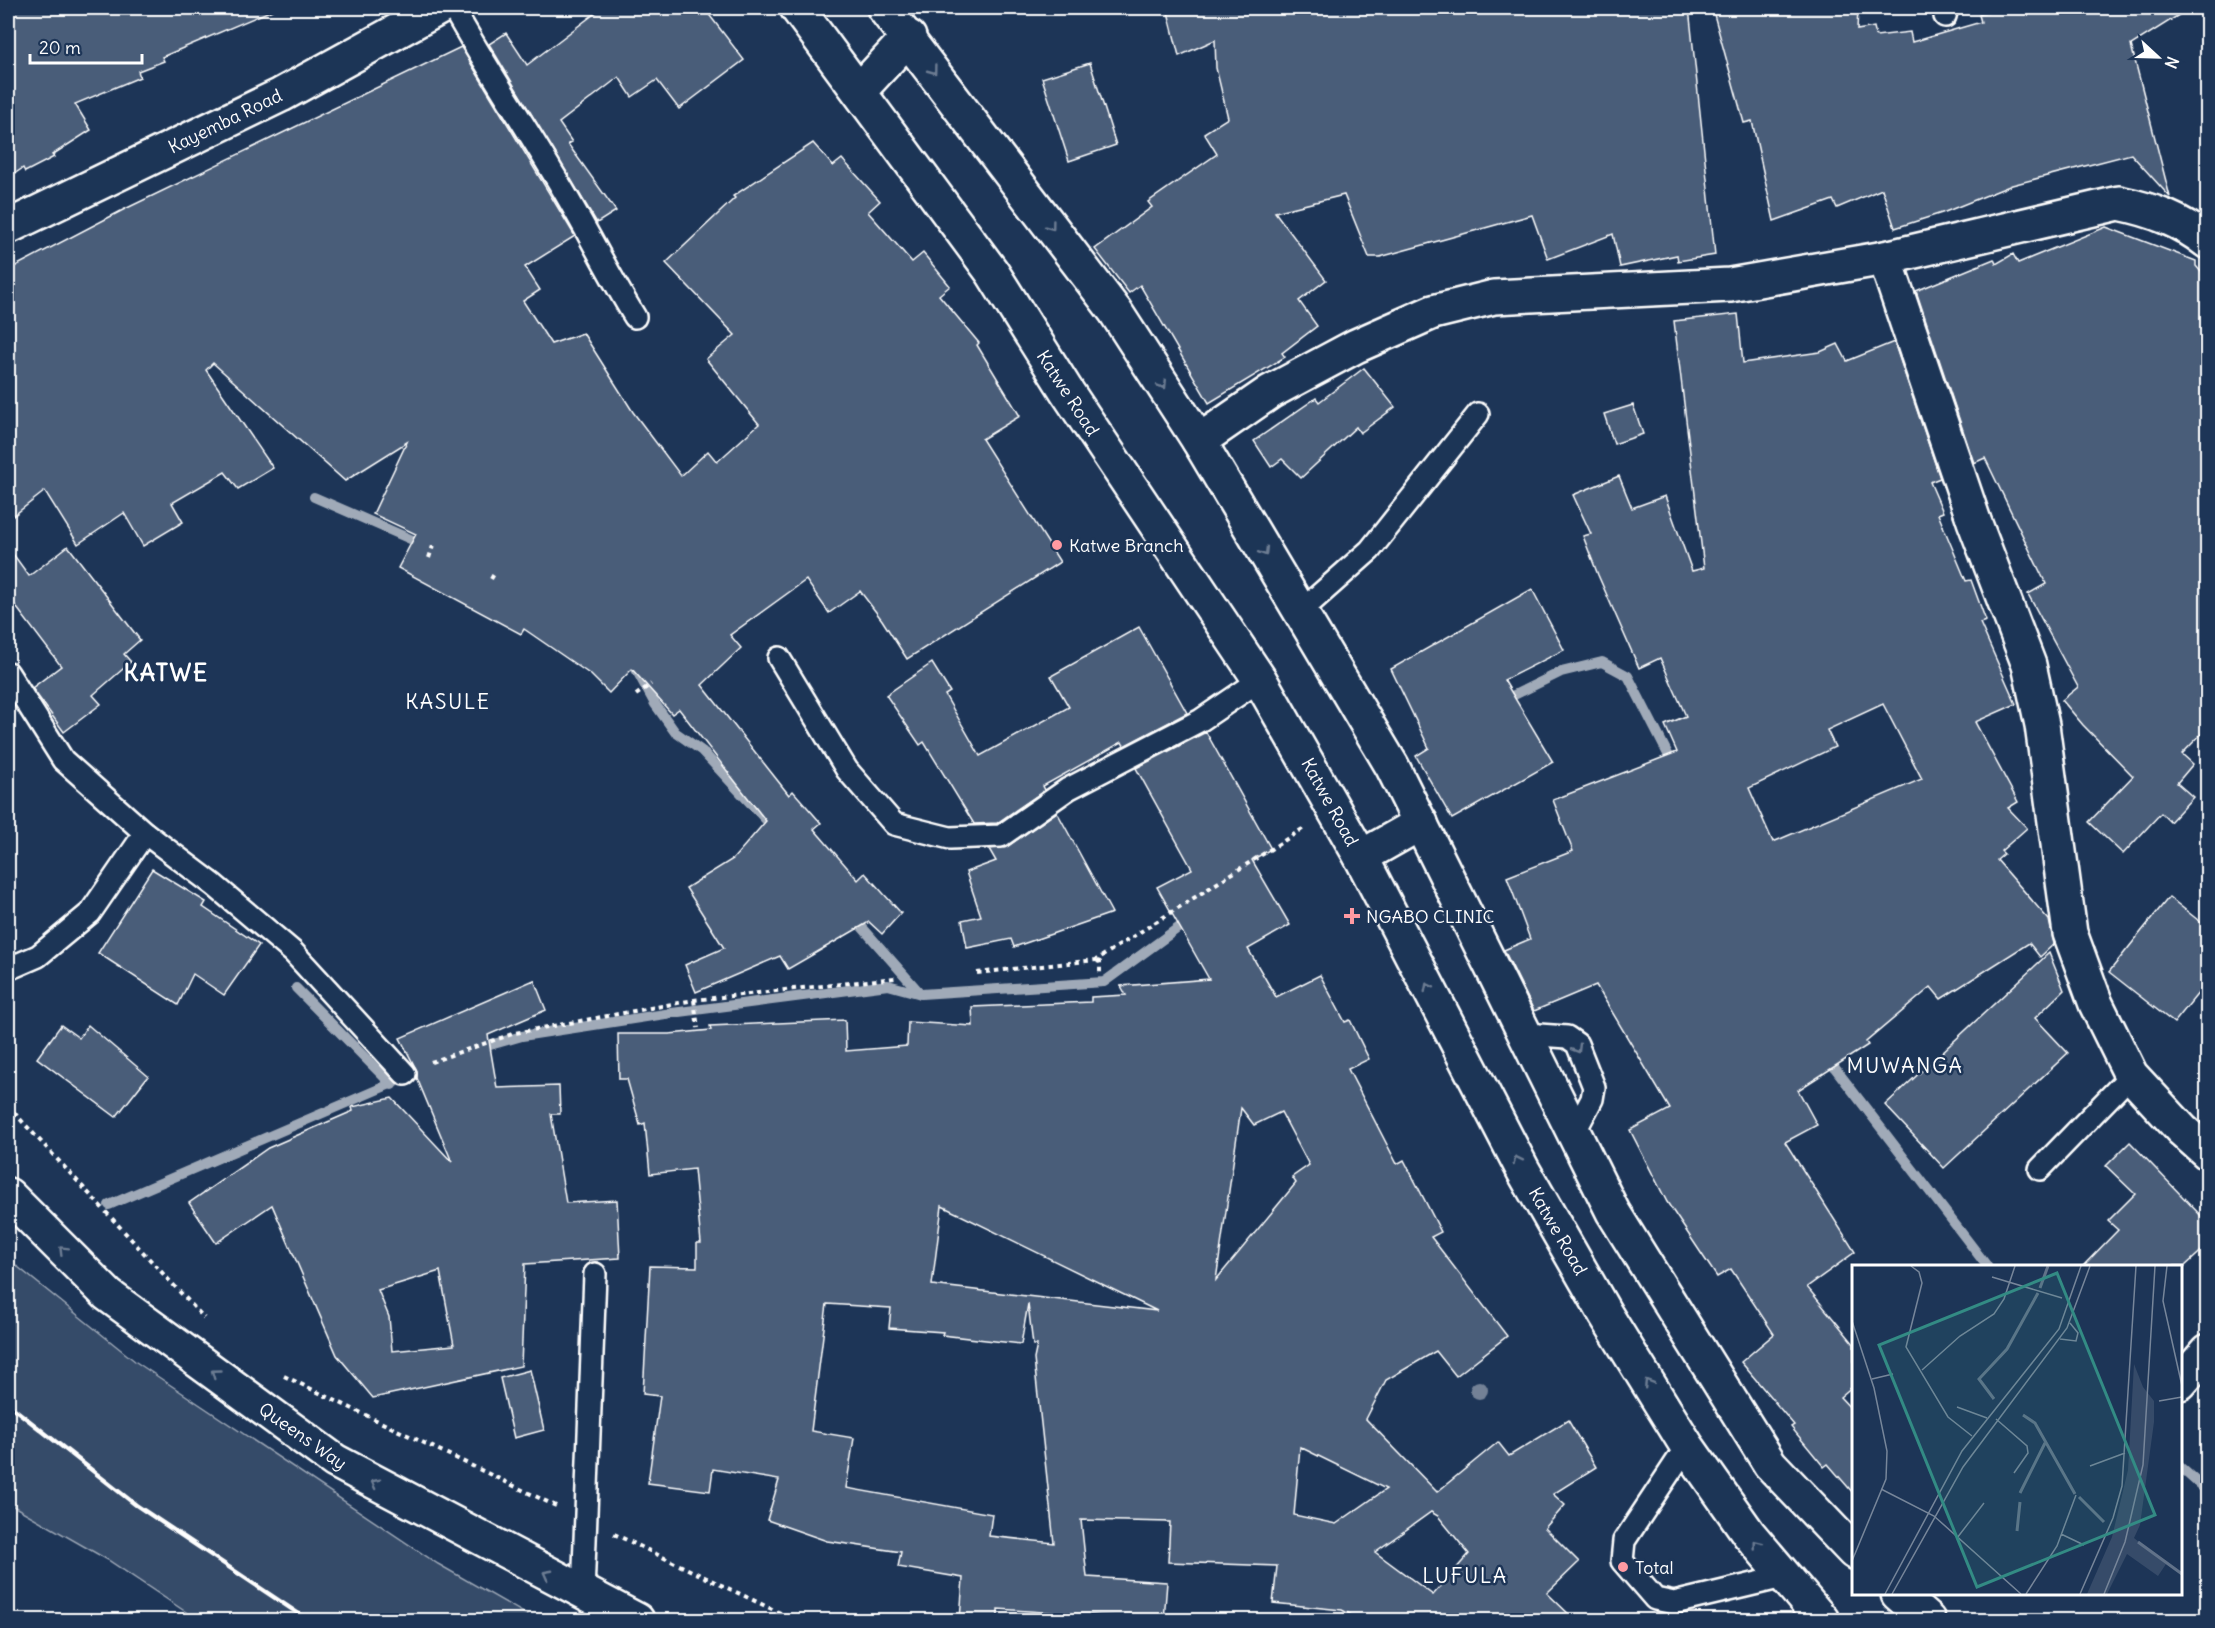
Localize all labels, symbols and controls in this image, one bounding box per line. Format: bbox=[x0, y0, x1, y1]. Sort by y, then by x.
scale bar bbox=[30, 27, 142, 65]
north arrow bbox=[2128, 27, 2188, 87]
text: 20 m bbox=[39, 36, 81, 59]
text: N bbox=[2161, 54, 2183, 71]
one-way arrow bbox=[926, 63, 937, 74]
street label: Kayemba Road bbox=[164, 83, 286, 158]
one-way arrow bbox=[1043, 219, 1054, 230]
street label: Katwe Road bbox=[1032, 346, 1104, 441]
one-way arrow bbox=[1155, 379, 1167, 389]
place label: Katwe Branch bbox=[1069, 534, 1184, 557]
marker: Katwe Branch bbox=[1050, 538, 1064, 552]
one-way arrow bbox=[1257, 546, 1268, 556]
district label: KATWE bbox=[123, 657, 209, 687]
district label: KASULE bbox=[405, 688, 491, 715]
street label: Katwe Road bbox=[1296, 754, 1364, 851]
place label: NGABO CLINIC bbox=[1366, 905, 1494, 928]
marker: NGABO CLINIC bbox=[1343, 907, 1361, 925]
one-way arrow bbox=[1424, 982, 1435, 993]
one-way arrow bbox=[1570, 1043, 1582, 1053]
district label: MUWANGA bbox=[1846, 1052, 1964, 1079]
one-way arrow bbox=[1513, 1156, 1524, 1166]
street label: Katwe Road bbox=[1524, 1183, 1593, 1279]
one-way arrow bbox=[60, 1247, 71, 1258]
inset map bbox=[1852, 1265, 2182, 1595]
one-way arrow bbox=[210, 1369, 221, 1380]
one-way arrow bbox=[1643, 1379, 1655, 1389]
street label: Queens Way bbox=[254, 1397, 352, 1475]
one-way arrow bbox=[371, 1479, 382, 1490]
one-way arrow bbox=[1753, 1540, 1764, 1551]
place label: Total bbox=[1635, 1556, 1674, 1579]
marker: Total bbox=[1616, 1560, 1630, 1574]
district label: LUFULA bbox=[1422, 1562, 1508, 1589]
one-way arrow bbox=[543, 1570, 554, 1582]

